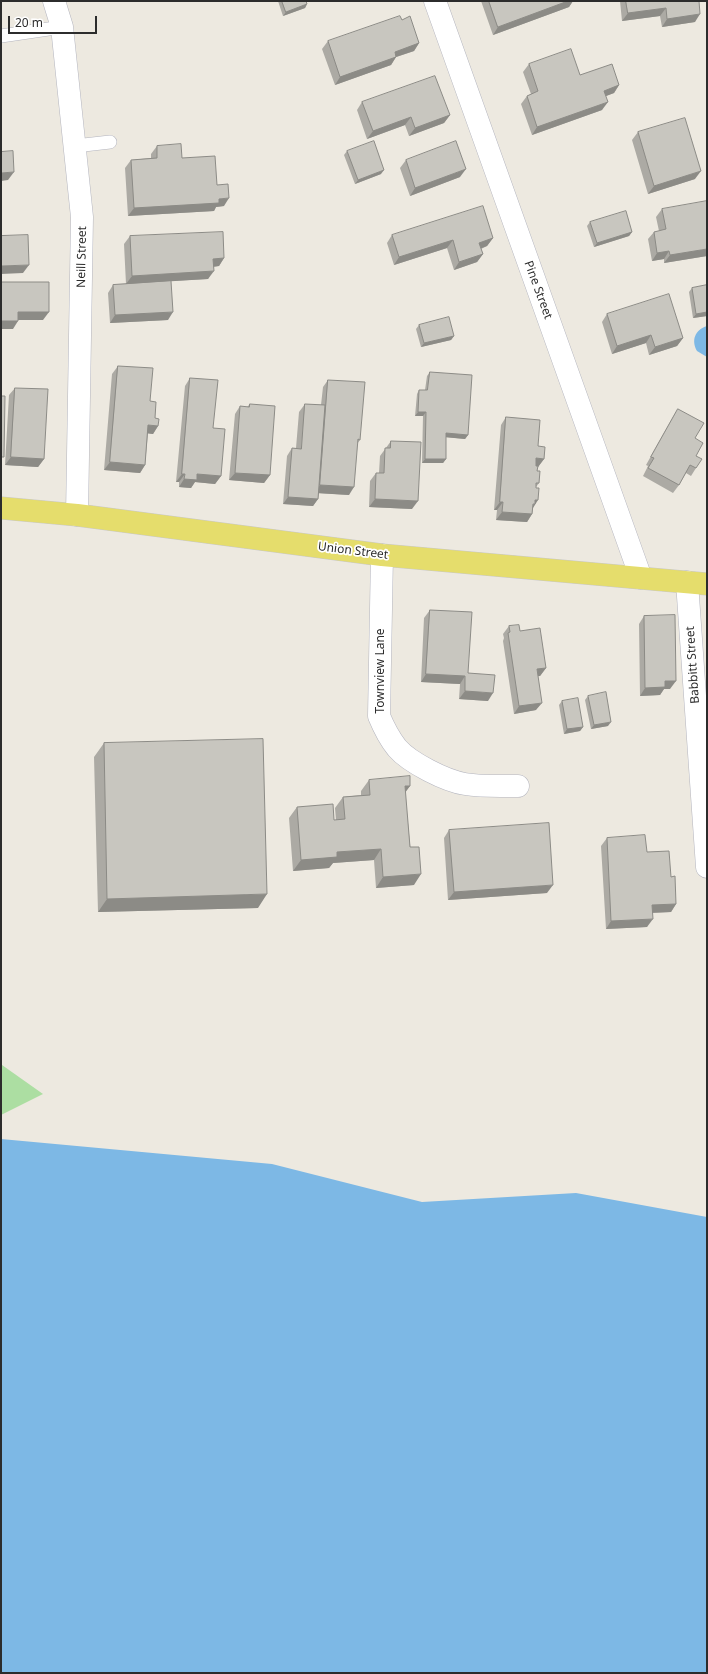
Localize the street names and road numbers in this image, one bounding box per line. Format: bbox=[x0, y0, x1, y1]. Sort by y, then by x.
street label: Neill Street bbox=[74, 226, 90, 288]
street label: Pine Street bbox=[521, 259, 555, 321]
street label: Union Street bbox=[317, 540, 389, 562]
street label: Babbitt Street bbox=[683, 626, 703, 704]
street label: Townview Lane bbox=[374, 628, 388, 714]

